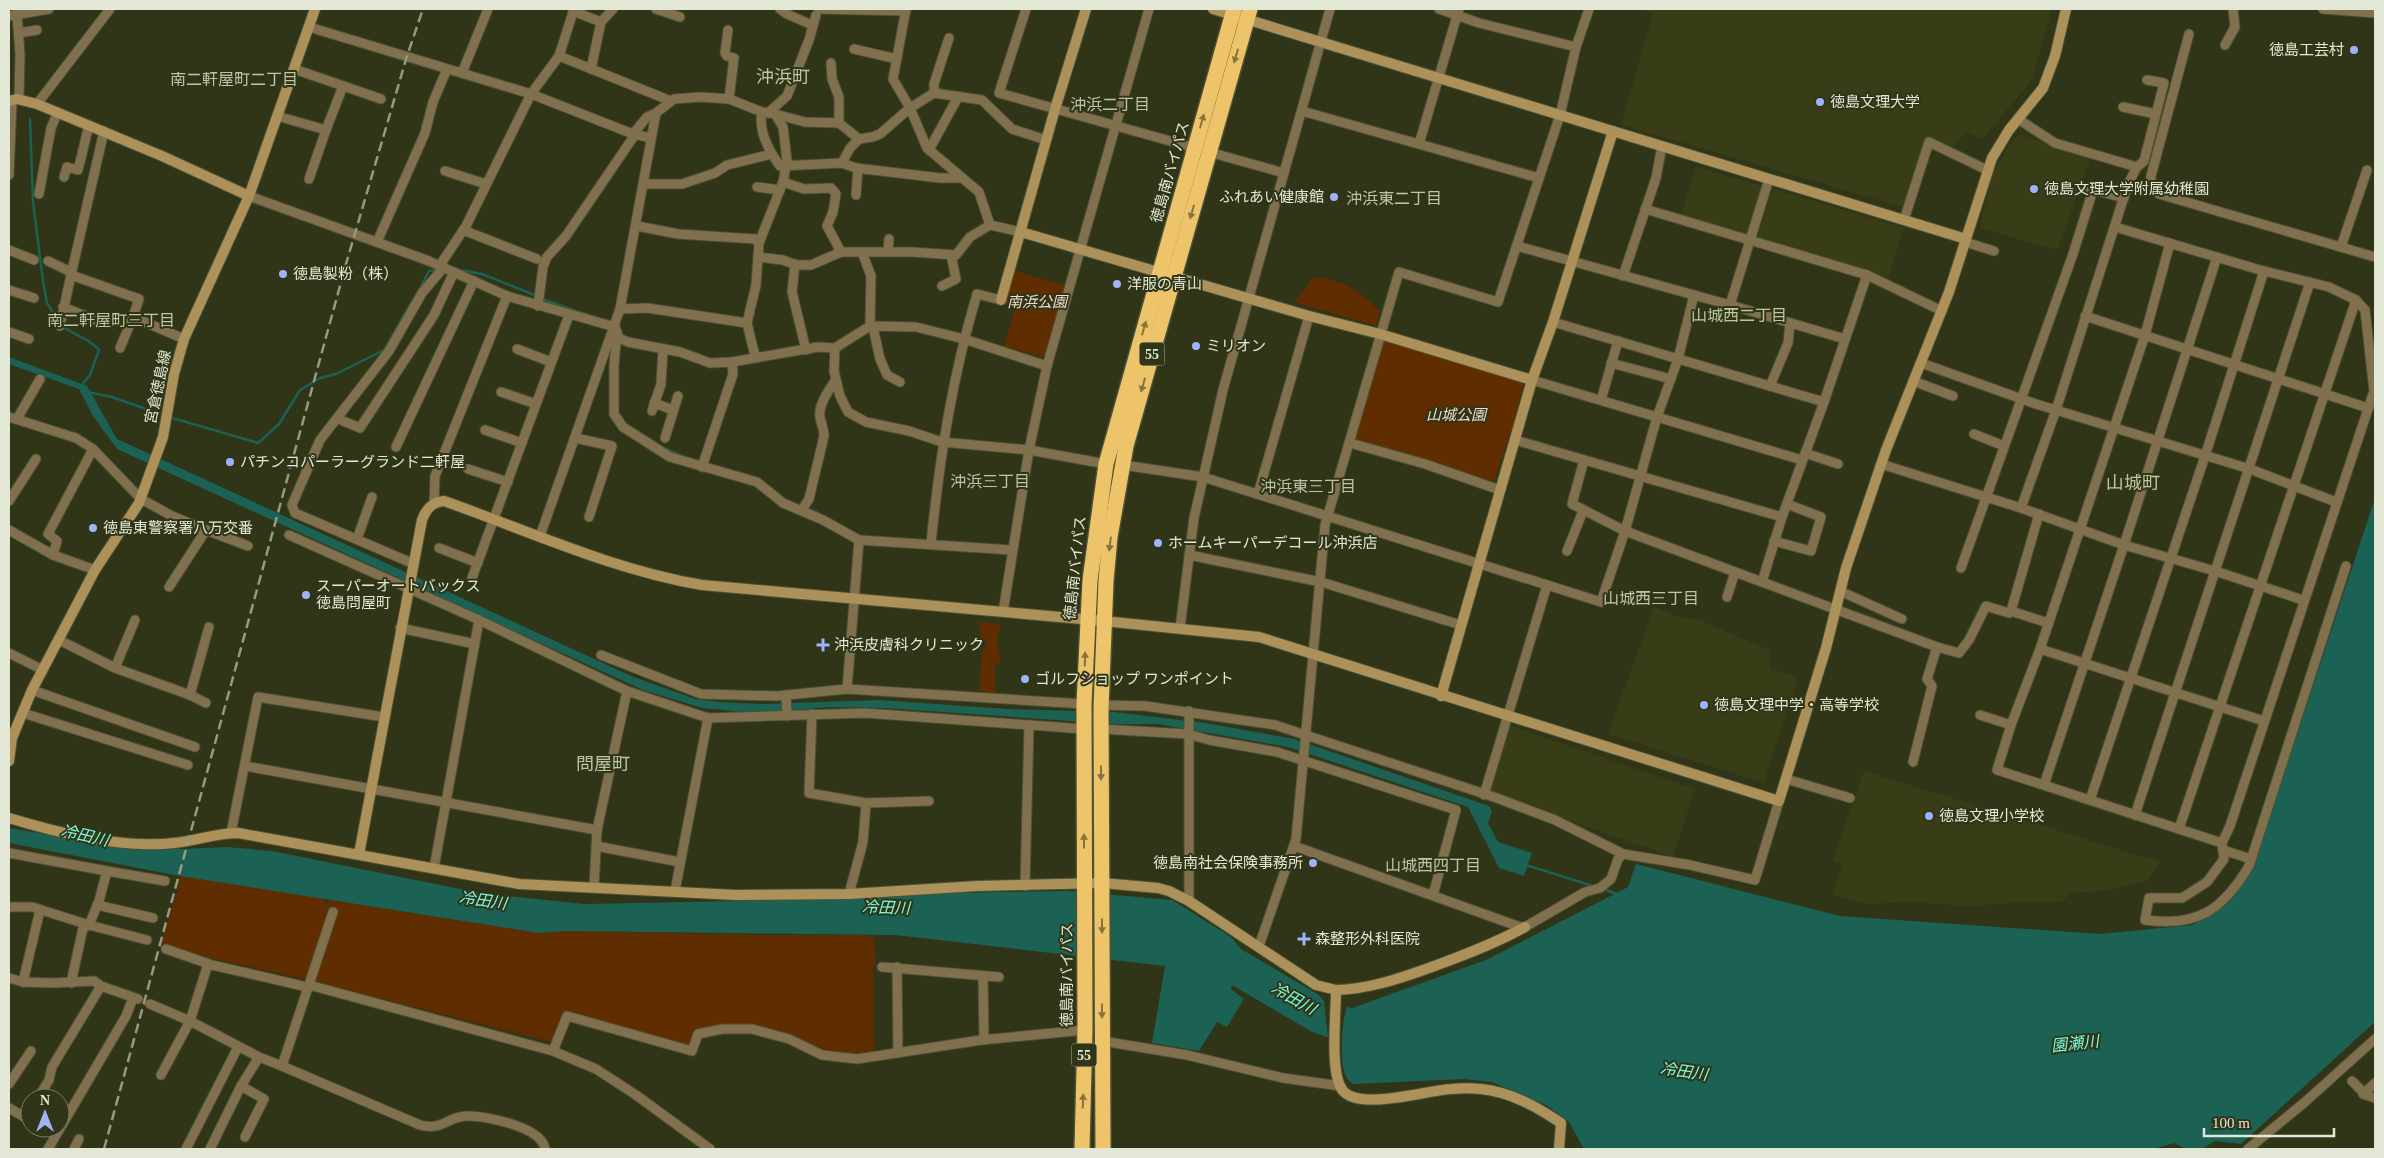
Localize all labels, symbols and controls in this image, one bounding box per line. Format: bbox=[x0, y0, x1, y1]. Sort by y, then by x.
place label: 徳島工芸村 bbox=[2269, 41, 2344, 58]
marker: 徳島工芸村 bbox=[2348, 44, 2360, 56]
one-way arrow bbox=[1232, 48, 1240, 63]
district label: 沖浜町 bbox=[756, 67, 810, 87]
district label: 南二軒屋町二丁目 bbox=[170, 71, 298, 88]
place label: 徳島文理大学 bbox=[1830, 94, 1920, 110]
district label: 沖浜二丁目 bbox=[1070, 96, 1150, 113]
marker: 徳島文理大学 bbox=[1814, 96, 1826, 108]
one-way arrow bbox=[1199, 114, 1207, 129]
street label: 徳島南バイパス bbox=[1148, 119, 1192, 225]
place label: 徳島文理大学附属幼稚園 bbox=[2044, 180, 2209, 197]
marker: 徳島文理大学附属幼稚園 bbox=[2028, 183, 2040, 195]
place label: ふれあい健康館 bbox=[1219, 189, 1324, 205]
district label: 沖浜東二丁目 bbox=[1346, 190, 1442, 207]
marker: ふれあい健康館 bbox=[1328, 191, 1340, 203]
one-way arrow bbox=[1188, 205, 1196, 220]
place label: 徳島製粉（株） bbox=[293, 266, 398, 282]
marker: 徳島製粉（株） bbox=[277, 268, 289, 280]
place label: 洋服の青山 bbox=[1127, 276, 1202, 292]
marker: 洋服の青山 bbox=[1111, 278, 1123, 290]
park label: 南浜公園 bbox=[1007, 294, 1069, 310]
district label: 山城西二丁目 bbox=[1691, 307, 1787, 324]
district label: 南二軒屋町三丁目 bbox=[47, 312, 175, 329]
one-way arrow bbox=[1141, 321, 1149, 336]
place label: ミリオン bbox=[1206, 338, 1266, 354]
marker: ミリオン bbox=[1190, 340, 1202, 352]
road number: 55 bbox=[1140, 342, 1164, 366]
street label: 宮倉徳島線 bbox=[142, 349, 174, 425]
one-way arrow bbox=[1139, 378, 1147, 393]
park label: 山城公園 bbox=[1426, 407, 1488, 423]
place label: パチンコパーラーグランド二軒屋 bbox=[240, 454, 465, 470]
marker: パチンコパーラーグランド二軒屋 bbox=[224, 456, 236, 468]
district label: 沖浜三丁目 bbox=[950, 473, 1030, 490]
district label: 山城町 bbox=[2106, 473, 2160, 493]
district label: 沖浜東三丁目 bbox=[1260, 478, 1356, 495]
street label: 徳島南バイパス bbox=[1062, 515, 1088, 621]
place label: 徳島東警察署八万交番 bbox=[103, 520, 253, 536]
marker: 徳島東警察署八万交番 bbox=[87, 522, 99, 534]
place label: ホームキーパーデコール沖浜店 bbox=[1168, 535, 1377, 551]
one-way arrow bbox=[1106, 536, 1114, 552]
marker: ホームキーパーデコール沖浜店 bbox=[1152, 537, 1164, 549]
place label: スーパーオートバックス 徳島問屋町 bbox=[316, 578, 480, 611]
marker: スーパーオートバックス 徳島問屋町 bbox=[300, 589, 312, 601]
district label: 山城西三丁目 bbox=[1603, 590, 1699, 607]
place label: 沖浜皮膚科クリニック bbox=[834, 637, 984, 653]
marker: 沖浜皮膚科クリニック bbox=[816, 638, 830, 652]
one-way arrow bbox=[1082, 651, 1090, 667]
place label: ゴルフショップ ワンポイント bbox=[1035, 671, 1234, 687]
marker: ゴルフショップ ワンポイント bbox=[1019, 673, 1031, 685]
place label: 徳島文理中学・高等学校 bbox=[1714, 697, 1879, 713]
marker: 徳島文理中学・高等学校 bbox=[1698, 699, 1710, 711]
district label: 問屋町 bbox=[576, 754, 630, 774]
one-way arrow bbox=[1097, 765, 1105, 781]
place label: 徳島文理小学校 bbox=[1939, 808, 2044, 824]
marker: 徳島文理小学校 bbox=[1923, 810, 1935, 822]
water label: 冷田川 bbox=[60, 822, 112, 850]
one-way arrow bbox=[1080, 833, 1088, 849]
place label: 徳島南社会保険事務所 bbox=[1153, 855, 1303, 871]
marker: 徳島南社会保険事務所 bbox=[1307, 857, 1319, 869]
district label: 山城西四丁目 bbox=[1385, 857, 1481, 874]
water label: 冷田川 bbox=[458, 889, 510, 913]
water label: 冷田川 bbox=[862, 898, 912, 917]
one-way arrow bbox=[1098, 919, 1106, 935]
street label: 徳島南バイパス bbox=[1059, 923, 1075, 1027]
place label: 森整形外科医院 bbox=[1315, 931, 1420, 947]
marker: 森整形外科医院 bbox=[1297, 932, 1311, 946]
water label: 冷田川 bbox=[1269, 979, 1321, 1018]
one-way arrow bbox=[1098, 1003, 1106, 1019]
water label: 園瀬川 bbox=[2050, 1032, 2102, 1054]
road number: 55 bbox=[1072, 1044, 1096, 1066]
water label: 冷田川 bbox=[1659, 1060, 1711, 1084]
north arrow bbox=[20, 1088, 70, 1138]
one-way arrow bbox=[1079, 1092, 1087, 1108]
text: N bbox=[40, 1093, 50, 1108]
scale bar bbox=[2204, 1106, 2334, 1138]
text: 100 m bbox=[2212, 1115, 2250, 1131]

